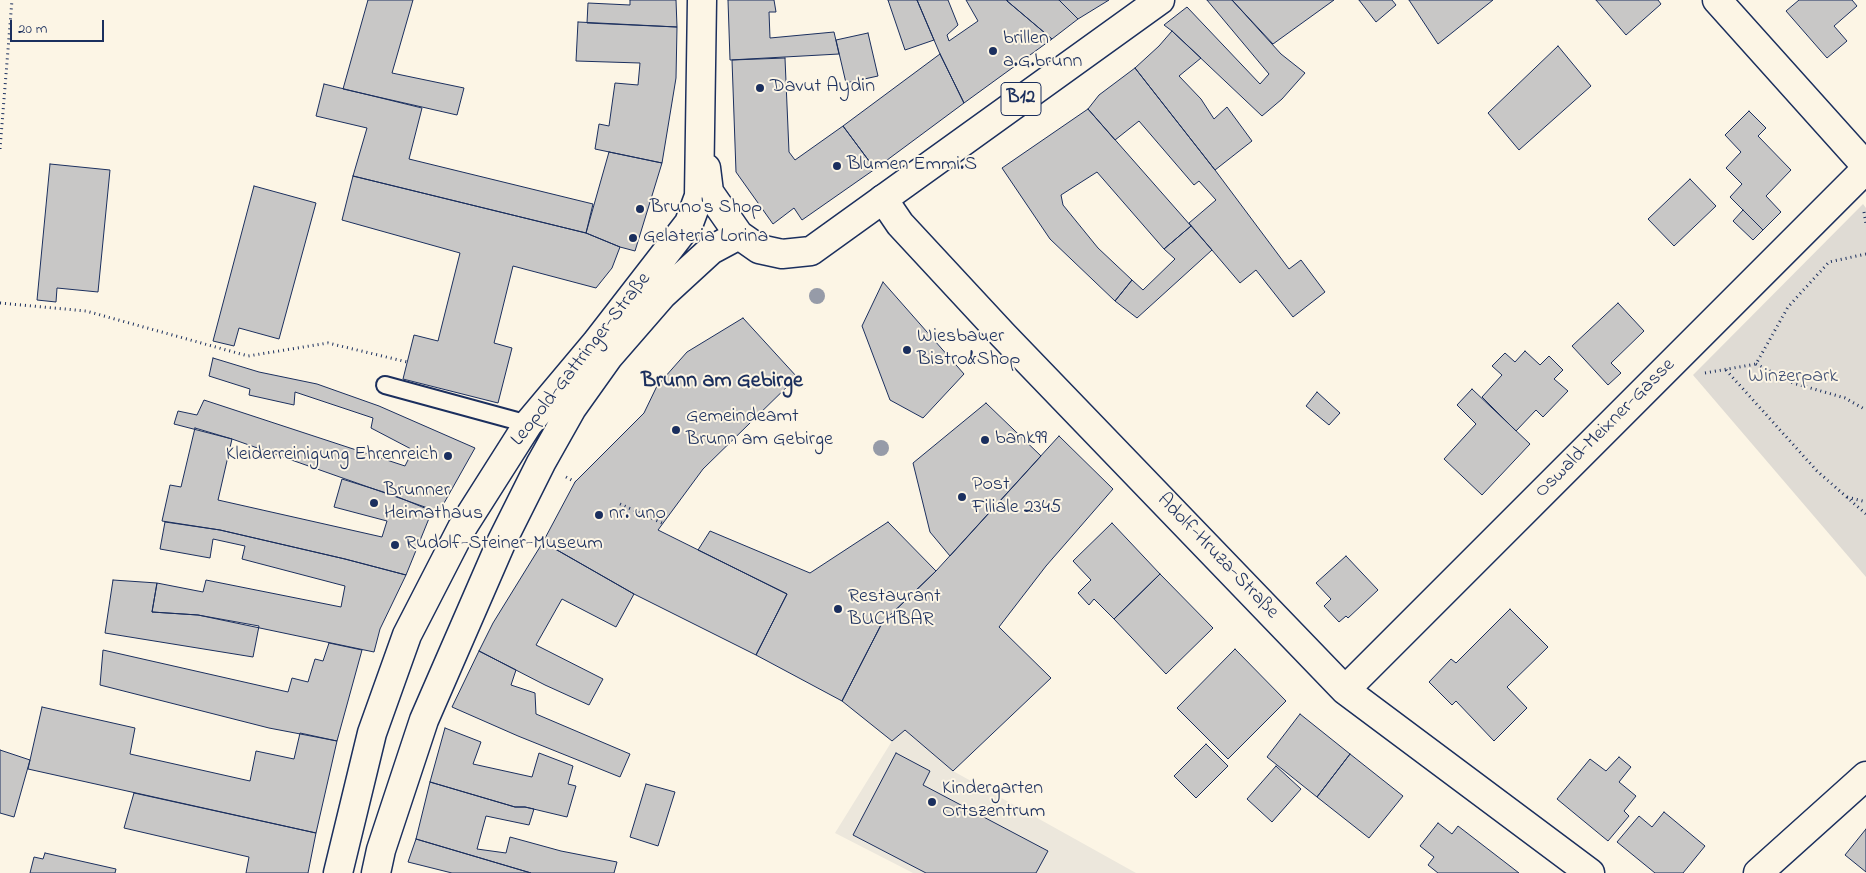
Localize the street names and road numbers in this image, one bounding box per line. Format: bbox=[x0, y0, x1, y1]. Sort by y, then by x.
road number: B12 bbox=[1001, 82, 1041, 116]
street label: Leopold-Gattringer-Straße bbox=[507, 268, 657, 452]
street label: Oswald-Meixner-Gasse bbox=[1531, 354, 1681, 504]
street label: Adolf-Hruza-Straße bbox=[1151, 489, 1283, 625]

